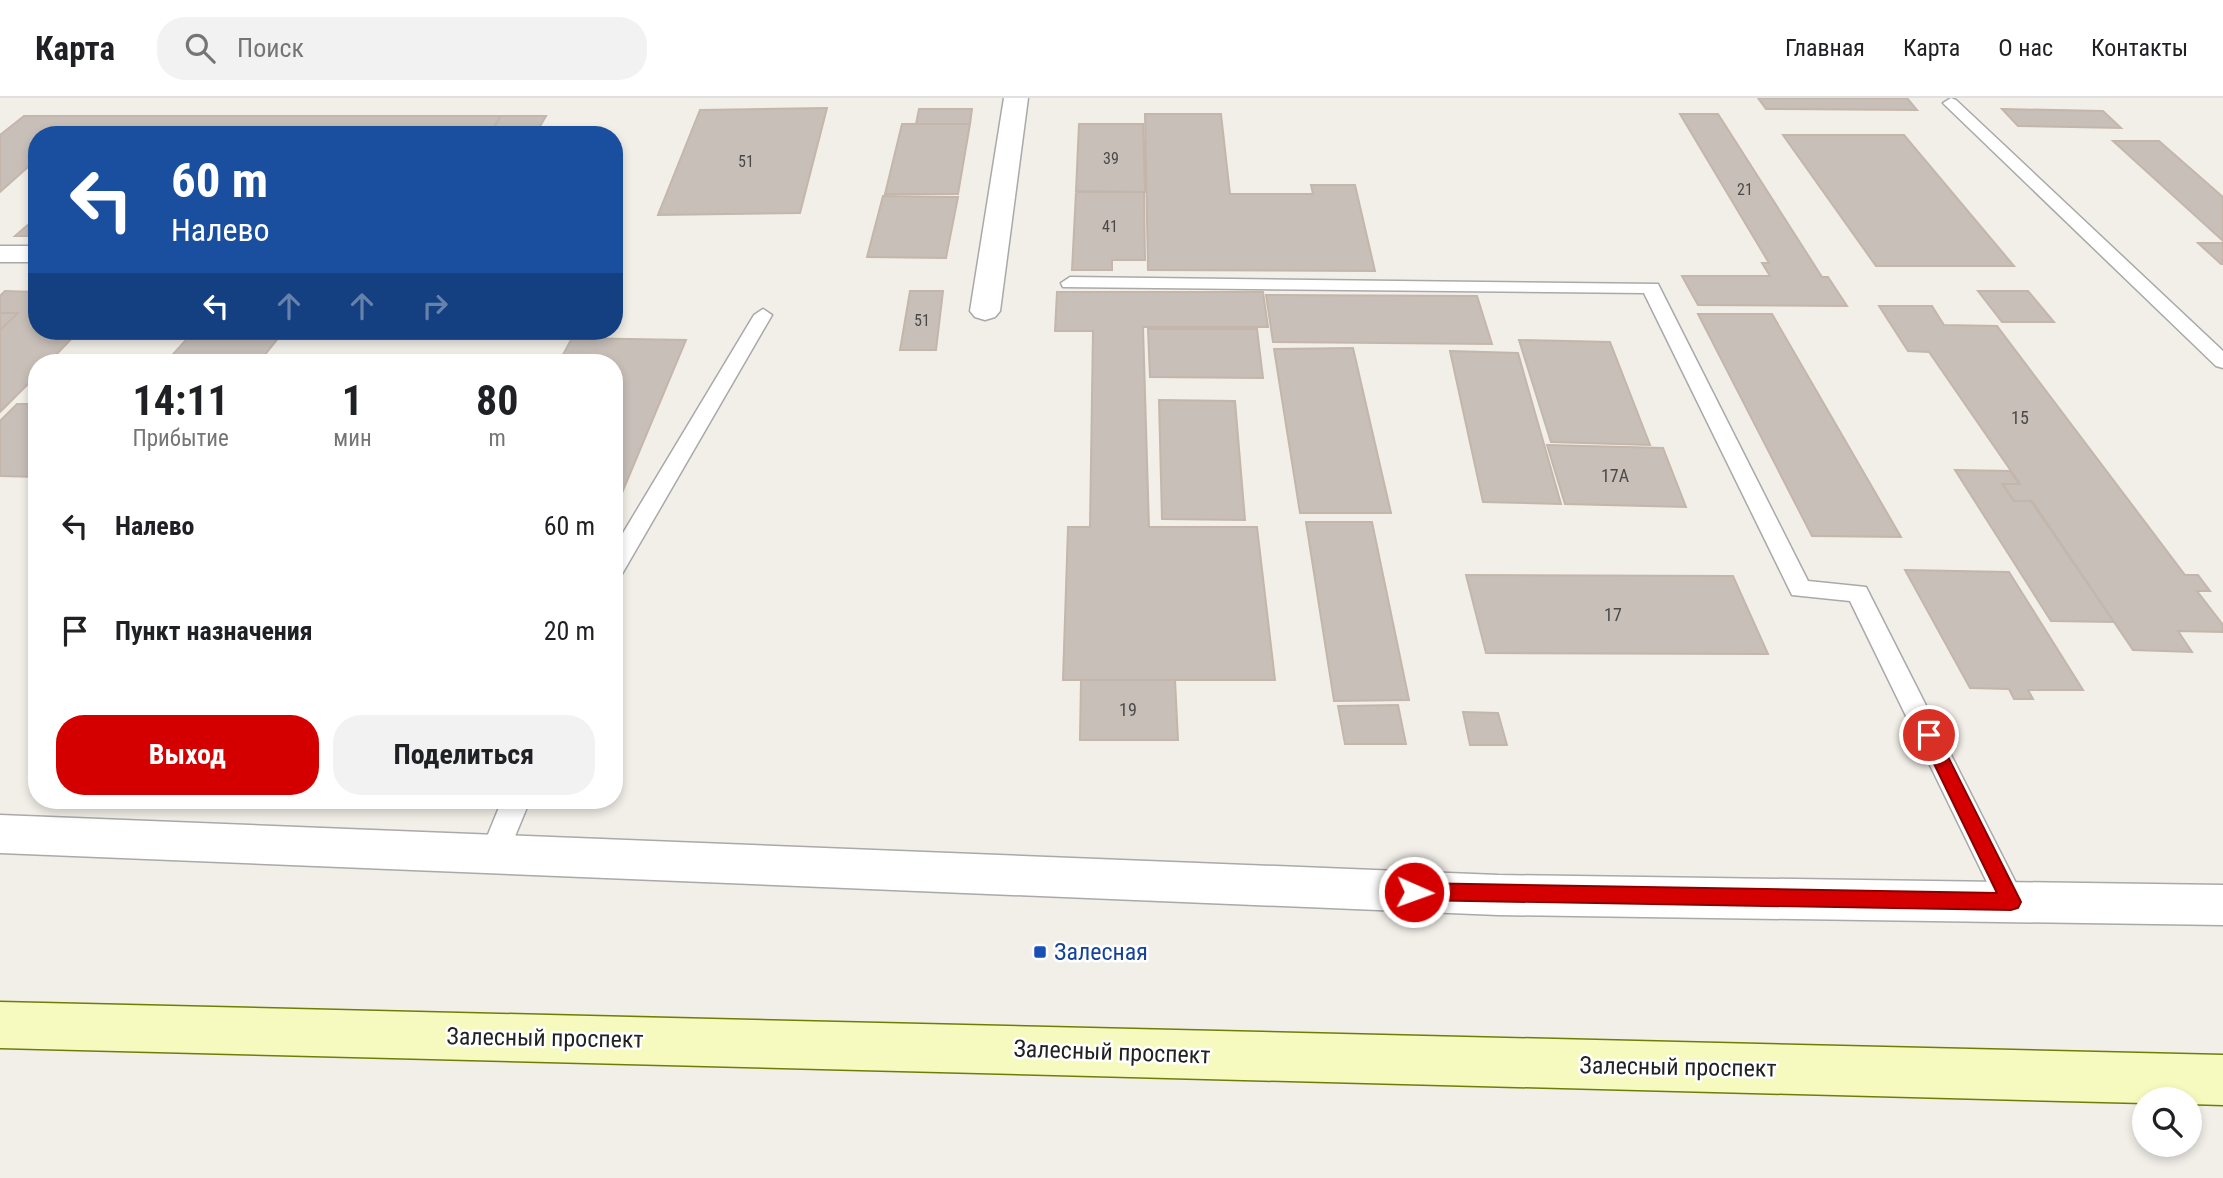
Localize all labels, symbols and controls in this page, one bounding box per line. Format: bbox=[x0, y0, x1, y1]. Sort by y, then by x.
search box bbox=[157, 17, 647, 80]
text: Карта bbox=[35, 29, 115, 68]
icon: search bbox=[181, 29, 219, 67]
text: Поиск bbox=[237, 33, 304, 63]
text: Главная bbox=[1785, 34, 1865, 62]
text: Карта bbox=[1903, 34, 1960, 62]
text: О нас bbox=[1998, 34, 2053, 62]
text: Контакты bbox=[2091, 34, 2188, 62]
house number: 39 bbox=[1103, 149, 1119, 168]
text: 60 m bbox=[171, 152, 268, 209]
house number: 51 bbox=[738, 152, 754, 171]
icon: left bbox=[56, 154, 147, 245]
house number: 21 bbox=[1737, 180, 1753, 199]
text: Налево bbox=[171, 211, 270, 249]
house number: 41 bbox=[1102, 217, 1118, 236]
icon: left bbox=[197, 287, 235, 325]
icon: ahead bbox=[270, 287, 308, 325]
icon: ahead bbox=[343, 287, 381, 325]
icon: right bbox=[416, 287, 454, 325]
house number: 51 bbox=[914, 311, 930, 330]
text: 14:11 bbox=[132, 376, 229, 425]
text: 1 bbox=[342, 376, 363, 425]
text: 80 bbox=[476, 376, 519, 425]
house number: 15 bbox=[2011, 407, 2029, 428]
text: Прибытие bbox=[132, 425, 229, 452]
text: мин bbox=[333, 425, 372, 452]
text: m bbox=[489, 425, 506, 452]
house number: 17А bbox=[1601, 465, 1630, 486]
icon: left bbox=[56, 507, 94, 545]
text: Налево bbox=[115, 511, 195, 541]
text: 60 m bbox=[544, 511, 595, 541]
house number: 17 bbox=[1604, 604, 1622, 625]
icon: arrive bbox=[56, 612, 94, 650]
text: Пункт назначения bbox=[115, 616, 313, 646]
text: 20 m bbox=[544, 616, 595, 646]
house number: 19 bbox=[1119, 699, 1137, 720]
pin bbox=[1899, 705, 1959, 765]
button: Выход bbox=[56, 715, 319, 795]
button: Поделиться bbox=[333, 715, 595, 795]
icon: arrive bbox=[1910, 716, 1948, 754]
position arrow bbox=[1377, 855, 1451, 929]
place label: Залесная bbox=[1054, 938, 1148, 966]
marker: Залесная bbox=[1032, 944, 1048, 960]
street label: Залесный проспект bbox=[446, 1022, 644, 1054]
street label: Залесный проспект bbox=[1013, 1035, 1211, 1069]
street label: Залесный проспект bbox=[1579, 1051, 1777, 1083]
map controls bbox=[2132, 1087, 2202, 1157]
button: search bbox=[2132, 1087, 2202, 1157]

